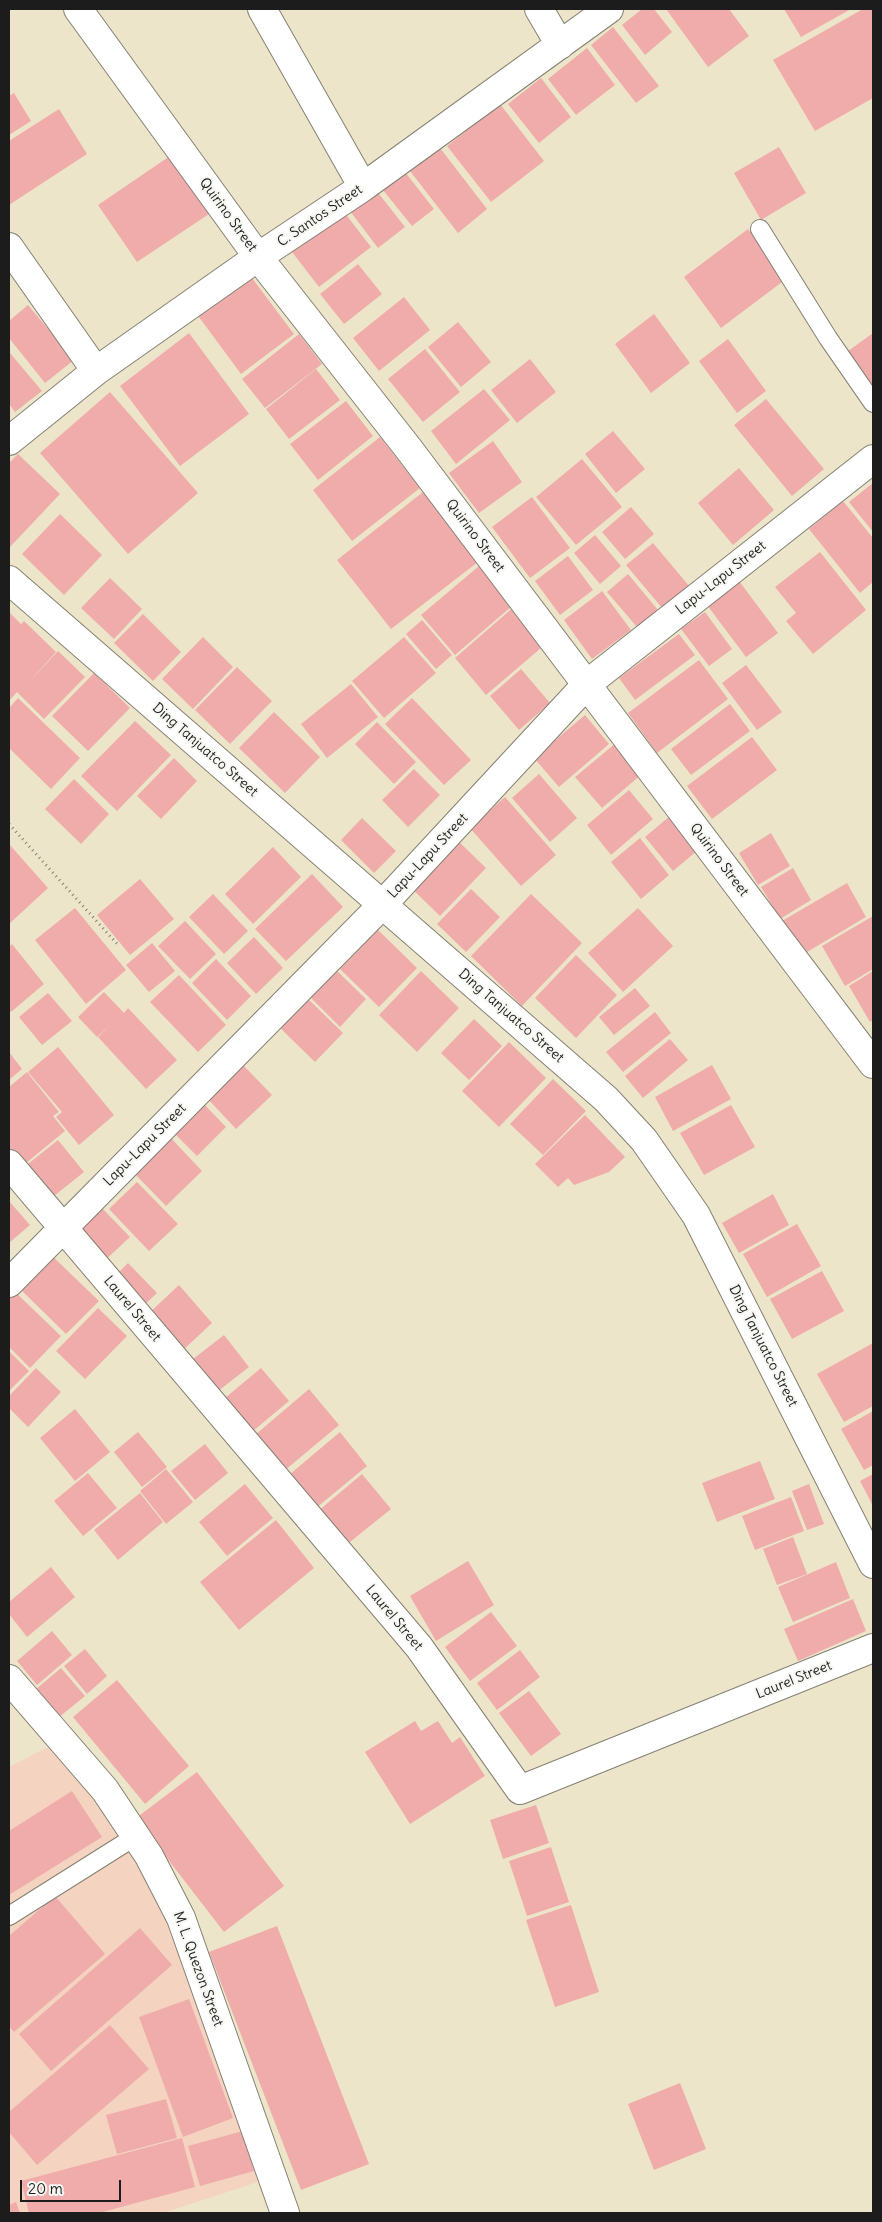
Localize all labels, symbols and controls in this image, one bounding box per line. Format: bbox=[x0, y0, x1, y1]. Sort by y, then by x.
street label: Quirino Street bbox=[196, 175, 260, 255]
street label: C. Santos Street bbox=[274, 181, 366, 251]
street label: Quirino Street bbox=[442, 496, 508, 576]
street label: Lapu-Lapu Street bbox=[673, 538, 769, 618]
street label: Ding Tanjuatco Street bbox=[149, 700, 261, 800]
street label: Lapu-Lapu Street bbox=[384, 810, 472, 902]
street label: Quirino Street bbox=[686, 820, 752, 900]
street label: Ding Tanjuatco Street bbox=[455, 966, 567, 1066]
street label: Lapu-Lapu Street bbox=[100, 1100, 190, 1190]
street label: Laurel Street bbox=[100, 1273, 164, 1345]
street label: Ding Tanjuatco Street bbox=[725, 1282, 801, 1410]
street label: Laurel Street bbox=[362, 1582, 426, 1654]
street label: Laurel Street bbox=[754, 1657, 834, 1703]
street label: M. L. Quezon Street bbox=[169, 1909, 227, 2029]
scale bar bbox=[22, 2170, 124, 2202]
text: 20 m bbox=[28, 2179, 63, 2198]

